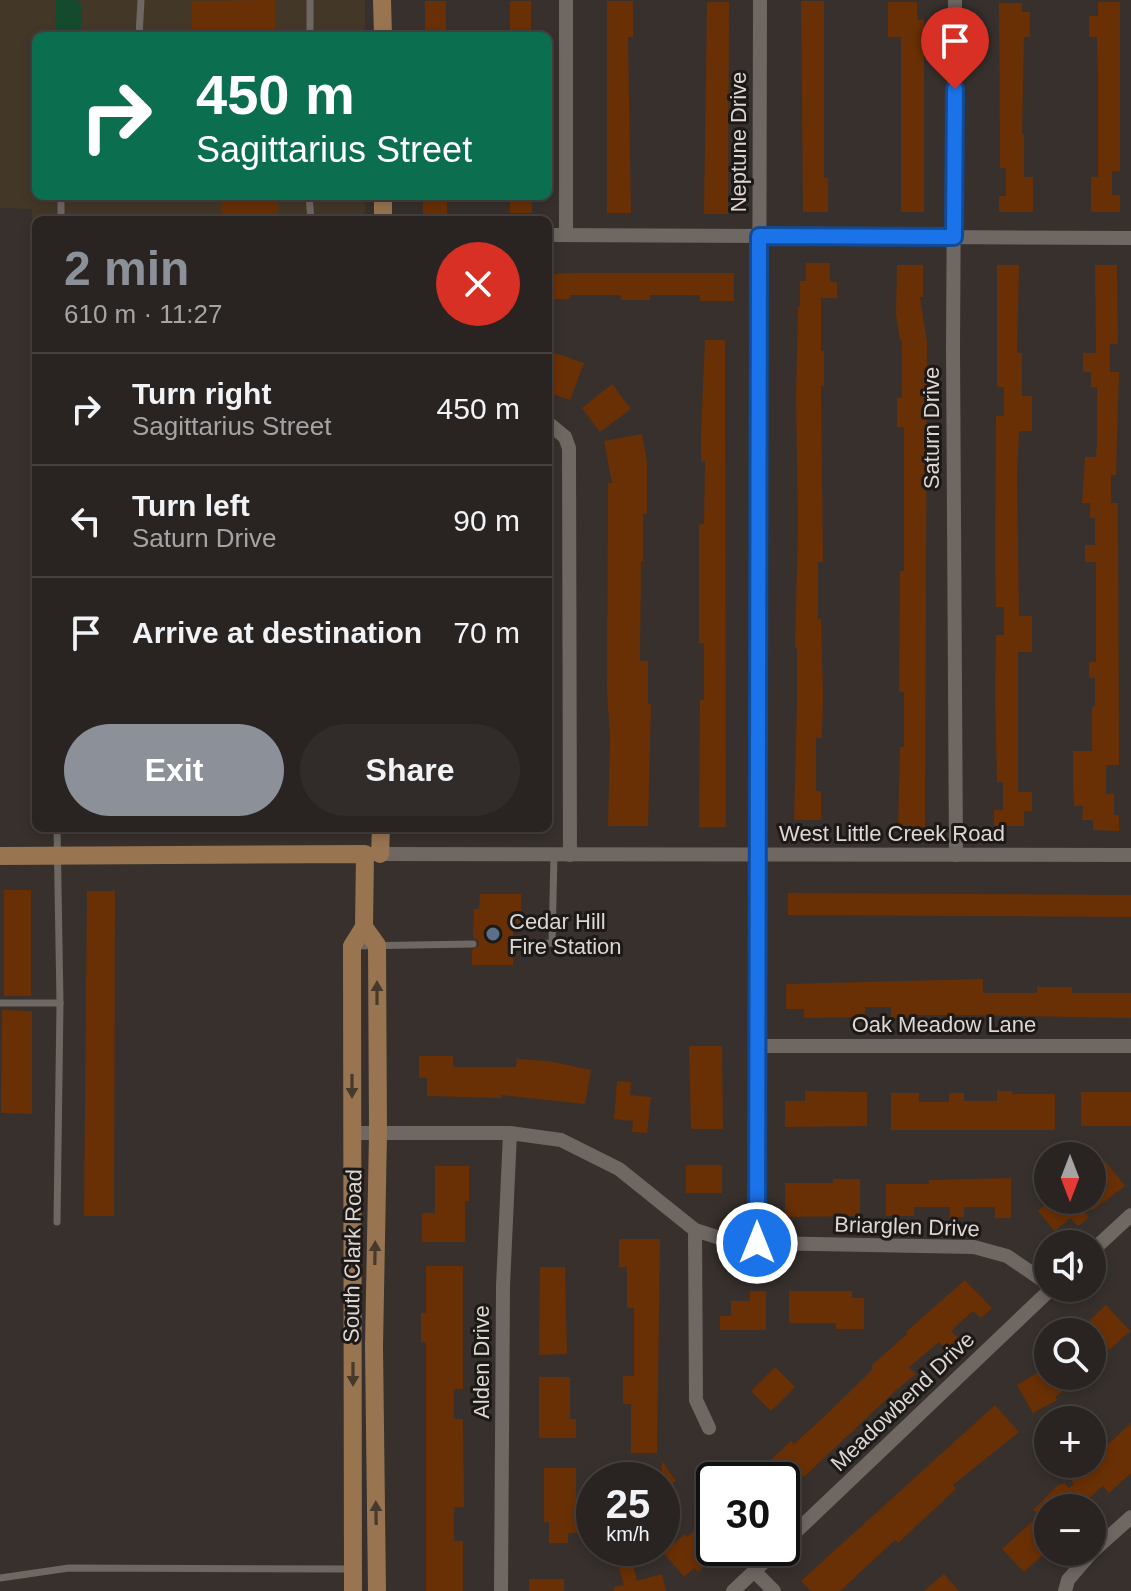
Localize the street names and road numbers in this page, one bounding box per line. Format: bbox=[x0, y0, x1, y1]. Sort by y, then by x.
street label: Neptune Drive bbox=[726, 72, 751, 212]
street label: Saturn Drive bbox=[919, 367, 944, 489]
street label: West Little Creek Road bbox=[779, 821, 1005, 846]
street label: Oak Meadow Lane bbox=[852, 1012, 1036, 1037]
street label: South Clark Road bbox=[338, 1169, 367, 1343]
street label: Briarglen Drive bbox=[834, 1211, 980, 1242]
street label: Alden Drive bbox=[469, 1305, 494, 1419]
street label: Meadowbend Drive bbox=[825, 1327, 979, 1476]

